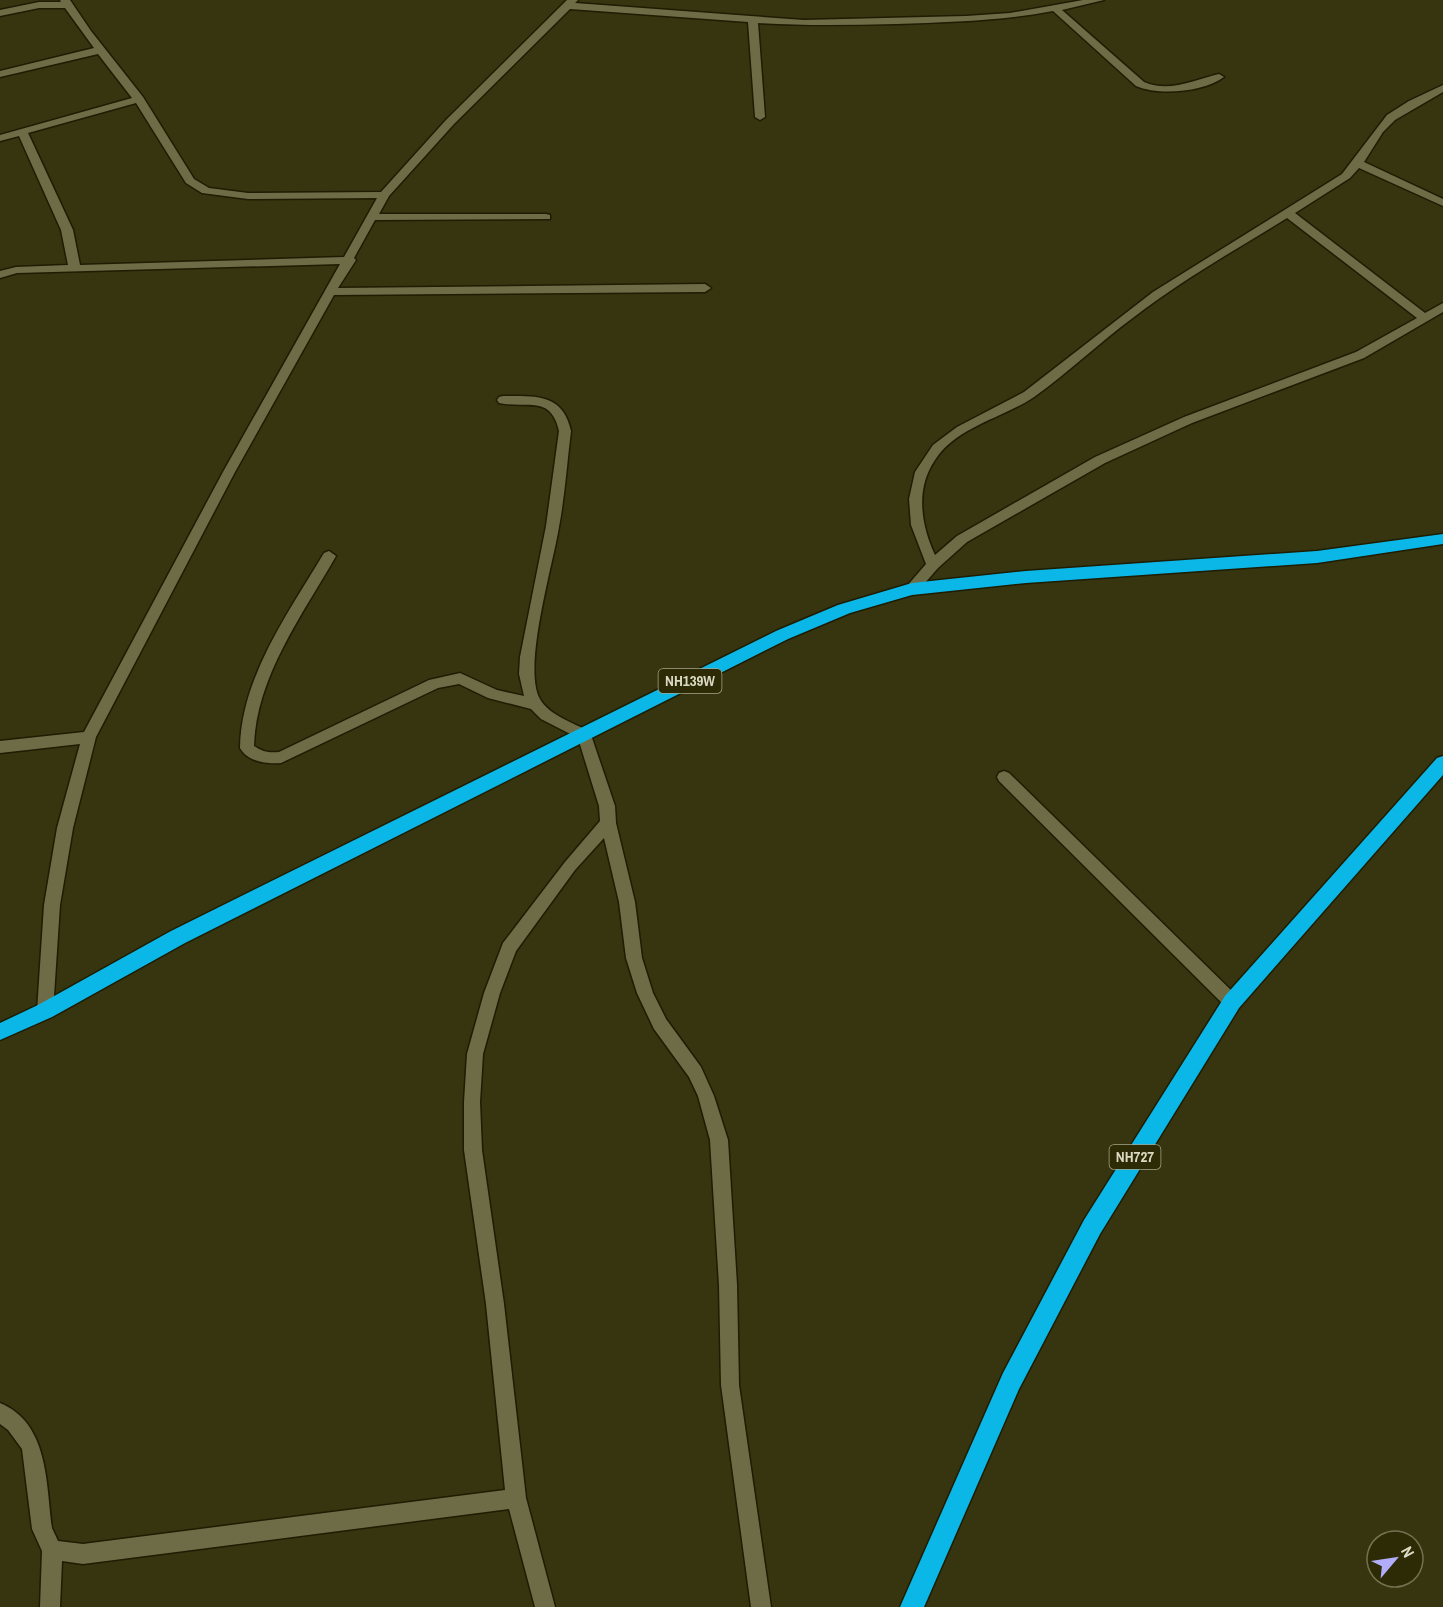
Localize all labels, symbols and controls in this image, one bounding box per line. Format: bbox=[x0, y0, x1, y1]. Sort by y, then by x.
road number: NH139W bbox=[658, 669, 722, 693]
road number: NH727 bbox=[1110, 1145, 1160, 1169]
north arrow bbox=[1365, 1529, 1425, 1589]
text: N bbox=[1396, 1542, 1420, 1561]

